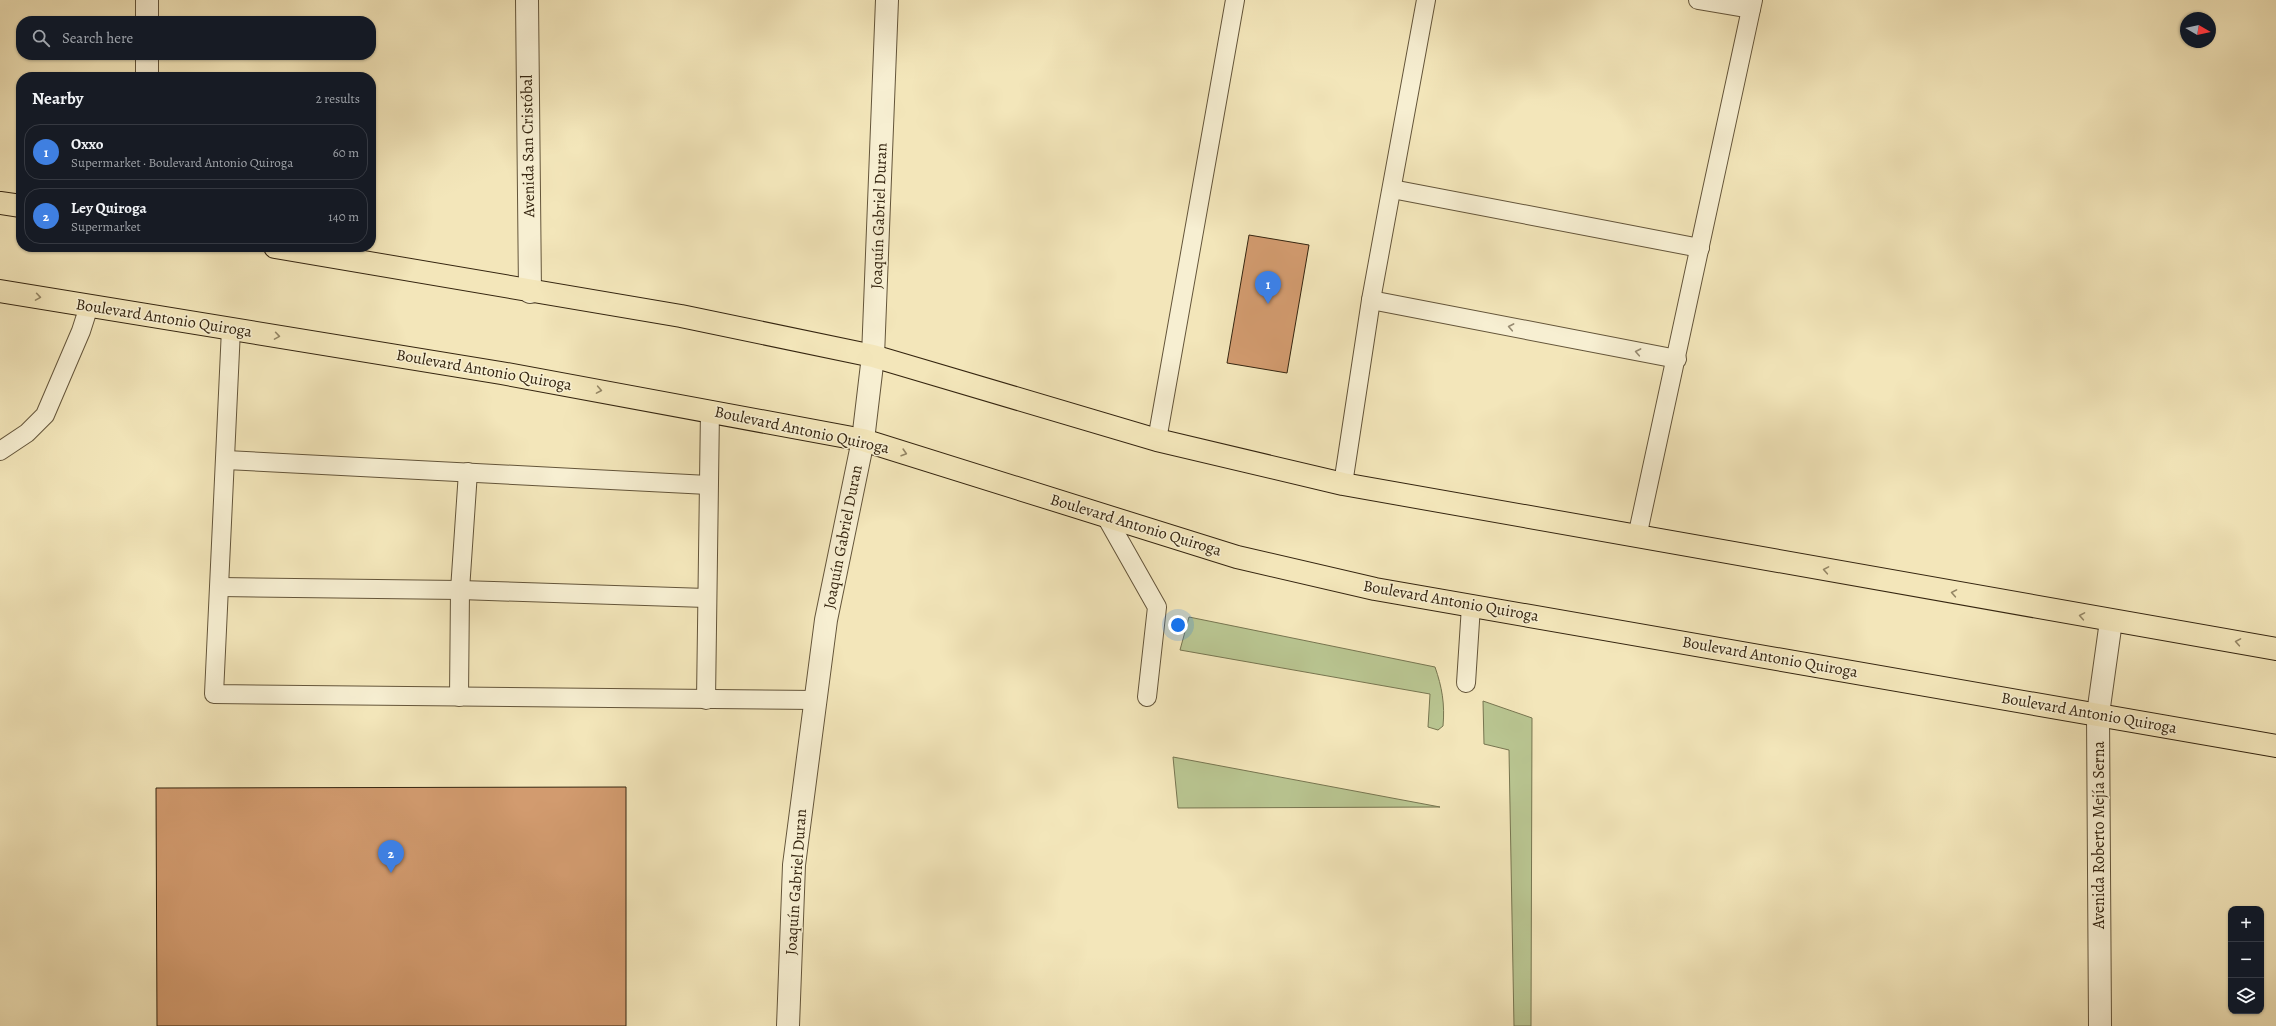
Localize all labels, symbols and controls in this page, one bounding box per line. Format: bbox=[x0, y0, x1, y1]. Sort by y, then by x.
north arrow bbox=[2180, 12, 2216, 48]
search box bbox=[16, 16, 376, 60]
icon: search bbox=[30, 27, 52, 49]
text: Search here bbox=[62, 28, 133, 48]
street label: Avenida San Cristóbal bbox=[516, 74, 540, 218]
text: Nearby bbox=[32, 87, 83, 110]
text: 2 results bbox=[316, 90, 360, 107]
text: Oxxo bbox=[71, 134, 104, 154]
street label: Joaquín Gabriel Duran bbox=[865, 142, 893, 290]
text: 1 bbox=[44, 144, 48, 161]
text: 60 m bbox=[333, 144, 359, 161]
text: Supermarket · Boulevard Antonio Quiroga bbox=[71, 154, 293, 171]
text: Ley Quiroga bbox=[71, 198, 147, 218]
text: 2 bbox=[43, 208, 49, 225]
text: 140 m bbox=[328, 208, 359, 225]
text: Supermarket bbox=[71, 218, 141, 235]
pin: 1 bbox=[1255, 271, 1281, 304]
one-way arrow bbox=[35, 293, 42, 301]
street label: Boulevard Antonio Quiroga bbox=[74, 293, 254, 343]
one-way arrow bbox=[1508, 324, 1514, 332]
one-way arrow bbox=[274, 331, 280, 340]
street label: Boulevard Antonio Quiroga bbox=[394, 344, 574, 396]
one-way arrow bbox=[1635, 348, 1642, 357]
one-way arrow bbox=[596, 385, 602, 394]
street label: Boulevard Antonio Quiroga bbox=[713, 401, 892, 459]
one-way arrow bbox=[901, 448, 908, 457]
street label: Joaquín Gabriel Duran bbox=[818, 463, 868, 611]
street label: Boulevard Antonio Quiroga bbox=[1048, 488, 1225, 562]
one-way arrow bbox=[1823, 567, 1829, 575]
street label: Boulevard Antonio Quiroga bbox=[1361, 575, 1541, 627]
one-way arrow bbox=[1951, 589, 1957, 598]
one-way arrow bbox=[2079, 612, 2085, 620]
your location bbox=[1168, 615, 1188, 635]
street label: Boulevard Antonio Quiroga bbox=[1680, 631, 1860, 683]
one-way arrow bbox=[2234, 639, 2241, 647]
street label: Boulevard Antonio Quiroga bbox=[1999, 687, 2179, 739]
street label: Avenida Roberto Mejía Serna bbox=[2088, 741, 2110, 930]
street label: Joaquín Gabriel Duran bbox=[780, 808, 812, 956]
pin: 2 bbox=[378, 840, 404, 873]
map controls bbox=[2228, 906, 2264, 1014]
button: + bbox=[2228, 906, 2264, 942]
button: − bbox=[2228, 942, 2264, 978]
button: layers bbox=[2228, 978, 2264, 1014]

